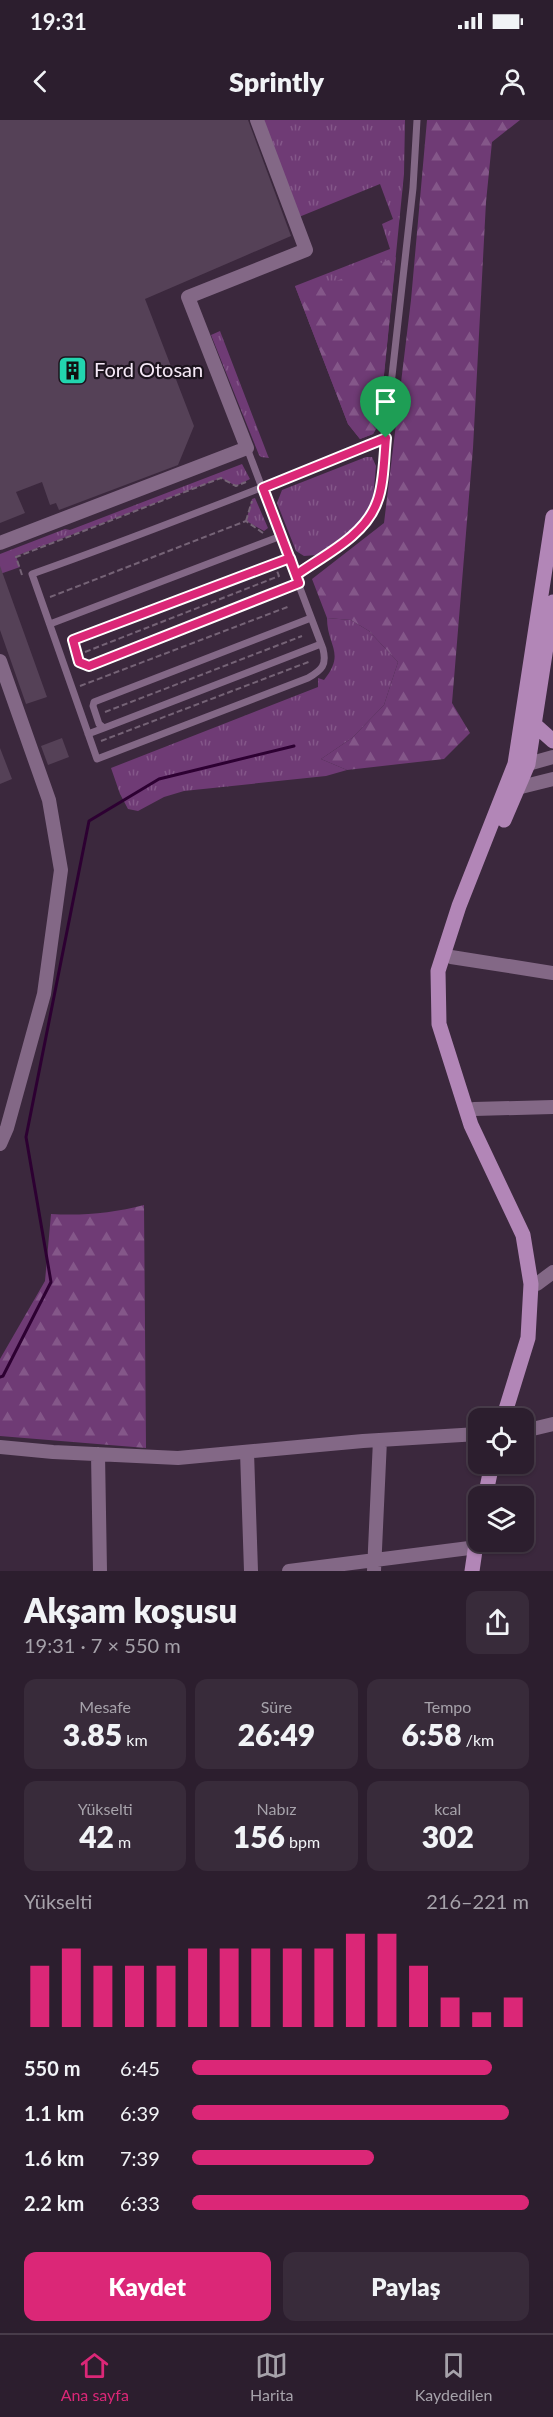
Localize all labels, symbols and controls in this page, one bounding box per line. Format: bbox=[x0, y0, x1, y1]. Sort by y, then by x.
text: 19:31 bbox=[30, 8, 87, 35]
icon: back bbox=[24, 65, 57, 98]
text: Sprintly bbox=[229, 65, 324, 98]
icon: person bbox=[496, 65, 529, 98]
building icon: Ford Otosan bbox=[57, 354, 89, 386]
place label: Ford Otosan bbox=[94, 357, 203, 381]
pin bbox=[360, 376, 411, 438]
icon: arrive bbox=[369, 385, 402, 418]
map controls bbox=[468, 1408, 534, 1552]
button: locate bbox=[468, 1408, 534, 1474]
button: layers bbox=[468, 1486, 534, 1552]
text: Akşam koşusu bbox=[24, 1590, 237, 1630]
button: share bbox=[466, 1591, 529, 1654]
text: 19:31 · 7 × 550 m bbox=[24, 1633, 181, 1657]
text: Mesafe bbox=[79, 1697, 131, 1716]
text: Süre bbox=[261, 1697, 292, 1716]
text: Tempo bbox=[424, 1697, 471, 1716]
text: 3.85 bbox=[63, 1716, 122, 1752]
text: 26:49 bbox=[238, 1716, 315, 1752]
text: 6:58 bbox=[401, 1716, 462, 1752]
text: km bbox=[122, 1730, 148, 1749]
text: /km bbox=[462, 1730, 494, 1749]
text: Yükselti bbox=[78, 1799, 133, 1818]
text: Nabız bbox=[257, 1799, 296, 1818]
text: kcal bbox=[434, 1799, 461, 1818]
text: 42 bbox=[79, 1818, 114, 1854]
text: 156 bbox=[233, 1818, 285, 1854]
text: 302 bbox=[422, 1818, 474, 1854]
text: m bbox=[114, 1832, 131, 1851]
text: bpm bbox=[285, 1832, 320, 1851]
text: Yükselti bbox=[24, 1889, 92, 1913]
text: 216–221 m bbox=[426, 1889, 529, 1913]
text: 550 m bbox=[24, 2056, 80, 2080]
text: 6:45 bbox=[120, 2056, 160, 2080]
text: 1.1 km bbox=[24, 2101, 84, 2125]
text: 6:39 bbox=[120, 2101, 160, 2125]
text: 1.6 km bbox=[24, 2146, 84, 2170]
text: 7:39 bbox=[120, 2146, 160, 2170]
text: 2.2 km bbox=[24, 2191, 84, 2215]
text: 6:33 bbox=[120, 2191, 160, 2215]
button: Kaydet bbox=[24, 2252, 271, 2321]
button: Paylaş bbox=[283, 2252, 529, 2321]
tab: Ana sayfa bbox=[61, 2349, 129, 2404]
tab: Harita bbox=[250, 2349, 293, 2404]
tab: Kaydedilen bbox=[415, 2349, 492, 2404]

